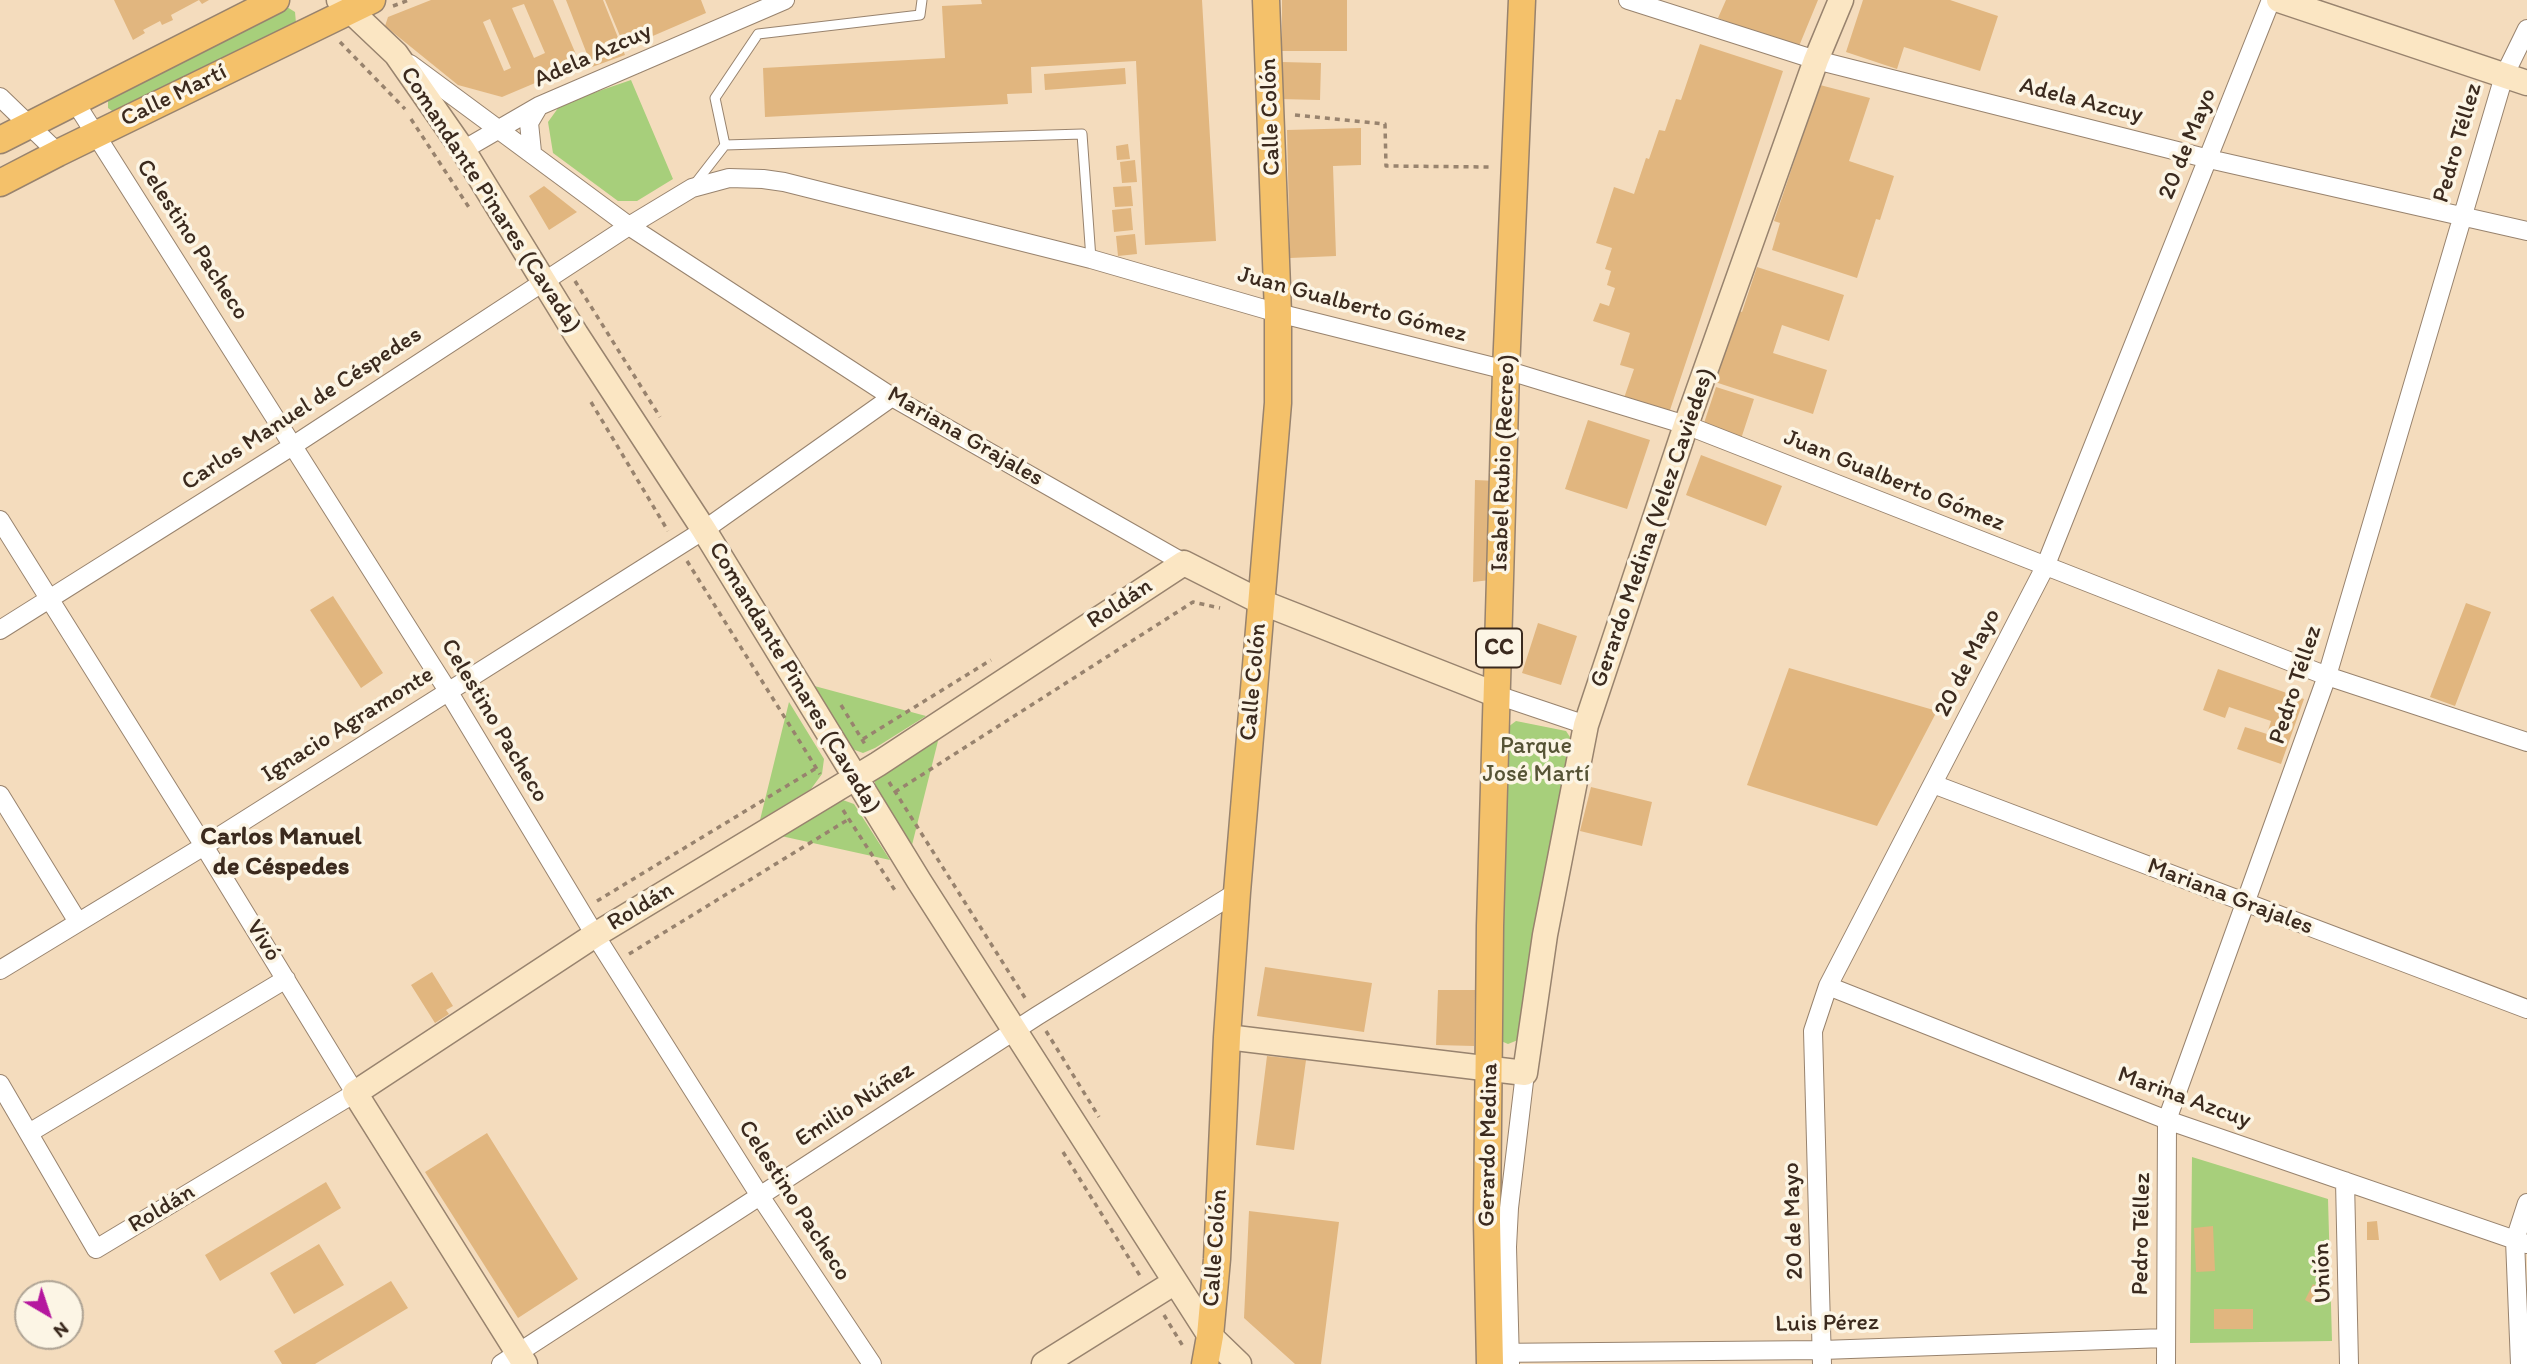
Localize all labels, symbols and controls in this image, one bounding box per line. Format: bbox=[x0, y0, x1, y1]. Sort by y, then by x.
street label: Adela Azcuy bbox=[530, 17, 656, 95]
street label: Calle Martí bbox=[116, 58, 232, 134]
street label: Calle Colón bbox=[1255, 58, 1287, 176]
street label: Comandante Pinares (Cavada) bbox=[393, 62, 587, 338]
street label: Adela Azcuy bbox=[2016, 72, 2146, 130]
street label: Pedro Téllez bbox=[2427, 80, 2489, 206]
street label: 20 de Mayo bbox=[2153, 84, 2223, 204]
street label: Celestino Pacheco bbox=[129, 154, 255, 326]
street label: Juan Gualberto Gómez bbox=[1234, 261, 1470, 349]
street label: Carlos Manuel de Céspedes bbox=[177, 321, 427, 497]
street label: Isabel Rubio (Recreo) bbox=[1486, 354, 1522, 572]
street label: Gerardo Medina (Velez Caviedes) bbox=[1585, 365, 1721, 691]
street label: Mariana Grajales bbox=[882, 381, 1048, 493]
street label: Juan Gualberto Gómez bbox=[1779, 424, 2009, 538]
street label: Comandante Pinares (Cavada) bbox=[702, 537, 886, 819]
street label: Roldán bbox=[1082, 572, 1158, 636]
street label: 20 de Mayo bbox=[1929, 604, 2007, 722]
street label: Calle Colón bbox=[1235, 622, 1273, 742]
street label: Pedro Téllez bbox=[2263, 622, 2329, 748]
road number: CC bbox=[1476, 628, 1522, 668]
street label: Celestino Pacheco bbox=[434, 634, 554, 808]
street label: Ignacio Agramonte bbox=[257, 661, 439, 789]
park label: Parque José Martí bbox=[1482, 733, 1590, 789]
district label: Carlos Manuel de Céspedes bbox=[200, 821, 362, 882]
street label: Mariana Grajales bbox=[2143, 852, 2317, 942]
street label: Roldán bbox=[603, 876, 679, 938]
street label: Vivó bbox=[239, 915, 287, 967]
street label: Emilio Núñez bbox=[790, 1056, 920, 1154]
street label: Marina Azcuy bbox=[2113, 1061, 2255, 1135]
street label: Gerardo Medina bbox=[1473, 1063, 1505, 1227]
street label: Celestino Pacheco bbox=[731, 1115, 857, 1287]
street label: 20 de Mayo bbox=[1778, 1162, 1810, 1280]
street label: Pedro Téllez bbox=[2127, 1172, 2157, 1296]
street label: Roldán bbox=[124, 1178, 200, 1240]
street label: Calle Colón bbox=[1198, 1188, 1234, 1308]
street label: Unión bbox=[2308, 1242, 2338, 1304]
north arrow bbox=[14, 1280, 84, 1350]
street label: Luis Pérez bbox=[1775, 1309, 1879, 1339]
text: N bbox=[49, 1317, 73, 1343]

